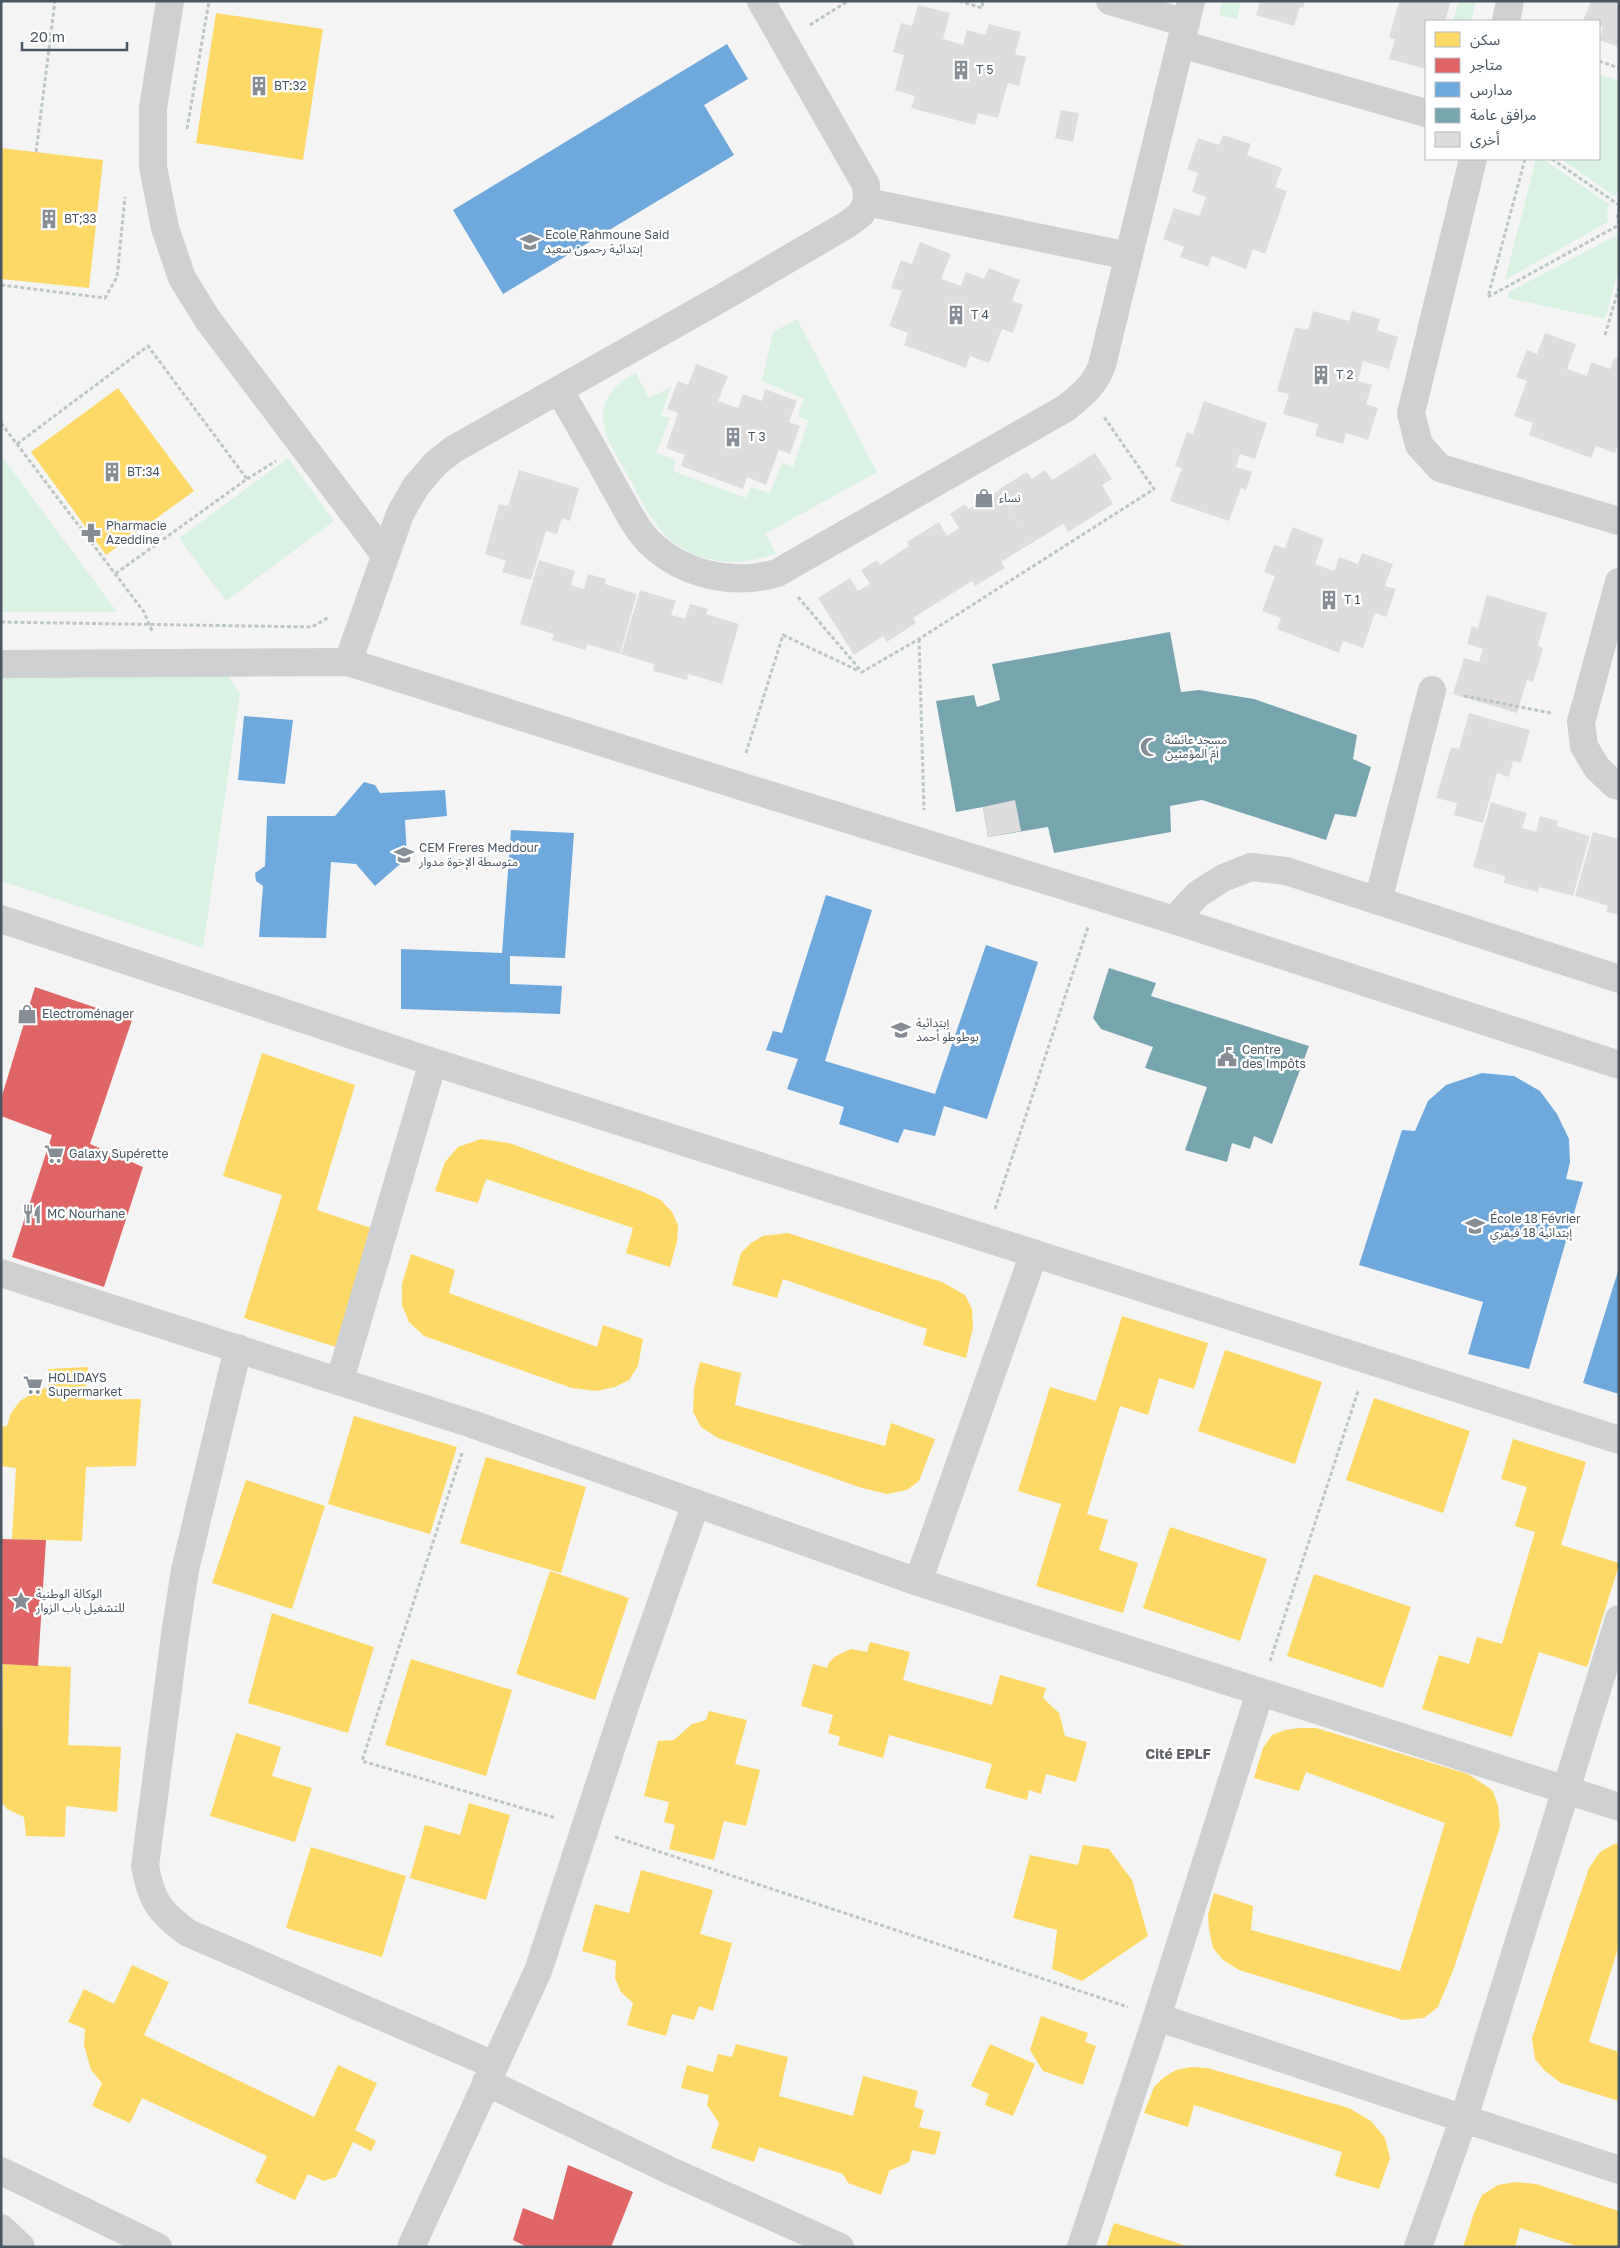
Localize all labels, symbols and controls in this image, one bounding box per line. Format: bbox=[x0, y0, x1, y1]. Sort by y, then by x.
scale bar bbox=[22, 20, 128, 52]
legend bbox=[1425, 20, 1600, 160]
text: 20 m bbox=[30, 27, 65, 45]
text: سكن bbox=[1470, 30, 1501, 49]
text: متاجر bbox=[1469, 55, 1503, 74]
building icon: T 5 bbox=[950, 59, 972, 81]
place label: T 5 bbox=[976, 62, 993, 77]
building icon: BT:32 bbox=[248, 75, 270, 97]
place label: BT:32 bbox=[274, 78, 307, 93]
text: مدارس bbox=[1470, 80, 1513, 99]
text: مرافق عامة bbox=[1470, 105, 1537, 125]
text: أخرى bbox=[1470, 130, 1500, 149]
building icon: BT;33 bbox=[38, 208, 60, 230]
place label: BT;33 bbox=[64, 211, 97, 226]
place label: Ecole Rahmoune Said إبتدائية رحمون سعيد bbox=[545, 227, 669, 257]
school or university icon: Ecole Rahmoune Said إبتدائية رحمون سعيد bbox=[519, 231, 541, 253]
building icon: T 4 bbox=[945, 304, 967, 326]
place label: T 4 bbox=[971, 307, 989, 322]
building icon: T 2 bbox=[1310, 364, 1332, 386]
place label: T 2 bbox=[1336, 367, 1353, 382]
building icon: T 3 bbox=[722, 426, 744, 448]
place label: T 3 bbox=[748, 429, 765, 444]
building icon: BT:34 bbox=[101, 461, 123, 483]
place label: BT:34 bbox=[127, 464, 160, 479]
shop icon: نساء bbox=[973, 487, 995, 509]
place label: نساء bbox=[999, 490, 1021, 505]
place label: Pharmacie Azeddine bbox=[106, 518, 167, 547]
pharmacy icon: Pharmacie Azeddine bbox=[80, 522, 102, 544]
building icon: T 1 bbox=[1318, 589, 1340, 611]
place label: T 1 bbox=[1344, 592, 1360, 607]
place label: مسجد عائشة أمّ المؤمنين bbox=[1165, 732, 1227, 763]
mosque icon: مسجد عائشة أمّ المؤمنين bbox=[1139, 736, 1161, 758]
place label: CEM Freres Meddour متوسطة الإخوة مدوار bbox=[418, 840, 539, 870]
school or university icon: CEM Freres Meddour متوسطة الإخوة مدوار bbox=[393, 844, 415, 866]
shop icon: Electroménager bbox=[16, 1003, 38, 1025]
place label: Electroménager bbox=[42, 1006, 134, 1021]
place label: إبتدائية بوطوطو أحمد bbox=[916, 1015, 979, 1044]
school or university icon: إبتدائية بوطوطو أحمد bbox=[890, 1019, 912, 1041]
place label: Centre des Impôts bbox=[1242, 1042, 1306, 1071]
public building icon: Centre des Impôts bbox=[1216, 1046, 1238, 1068]
supermarket icon: Galaxy Supérette bbox=[43, 1143, 65, 1165]
place label: Galaxy Supérette bbox=[69, 1146, 169, 1161]
restaurant icon: MC Nourhane bbox=[21, 1203, 43, 1225]
place label: MC Nourhane bbox=[47, 1206, 125, 1221]
place label: École 18 Février إبتدائية 18 فيفري bbox=[1490, 1211, 1581, 1243]
school or university icon: École 18 Février إبتدائية 18 فيفري bbox=[1464, 1215, 1486, 1237]
place label: HOLIDAYS Supermarket bbox=[48, 1370, 123, 1399]
supermarket icon: HOLIDAYS Supermarket bbox=[22, 1374, 44, 1396]
place label: الوكالة الوطنية للتشغيل باب الزوار bbox=[35, 1586, 125, 1615]
place icon: الوكالة الوطنية للتشغيل باب الزوار bbox=[10, 1590, 32, 1612]
district label: Cité EPLF bbox=[1145, 1745, 1211, 1762]

